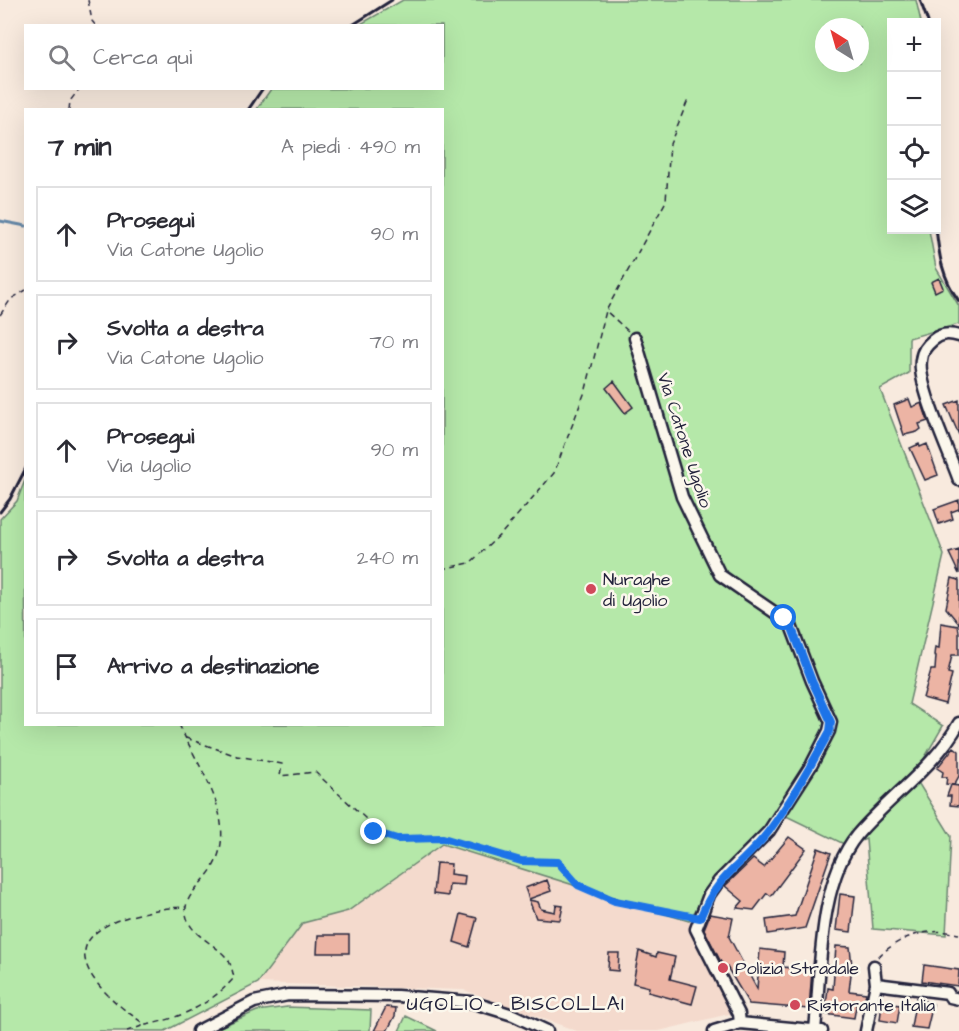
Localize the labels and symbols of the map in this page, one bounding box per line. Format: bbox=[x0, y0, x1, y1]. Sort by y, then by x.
north arrow bbox=[815, 18, 869, 72]
street label: Via Catone Ugolio bbox=[650, 369, 718, 511]
place label: Nuraghe di Ugolio bbox=[603, 567, 671, 614]
marker: Nuraghe di Ugolio bbox=[584, 582, 598, 596]
route start bbox=[770, 604, 796, 630]
route end bbox=[360, 818, 386, 844]
place label: Polizia Stradale bbox=[735, 956, 859, 981]
marker: Polizia Stradale bbox=[716, 961, 730, 975]
district label: UGOLIO - BISCOLLAI bbox=[406, 990, 626, 1018]
place label: Ristorante Italia bbox=[807, 993, 935, 1018]
marker: Ristorante Italia bbox=[788, 998, 802, 1012]

